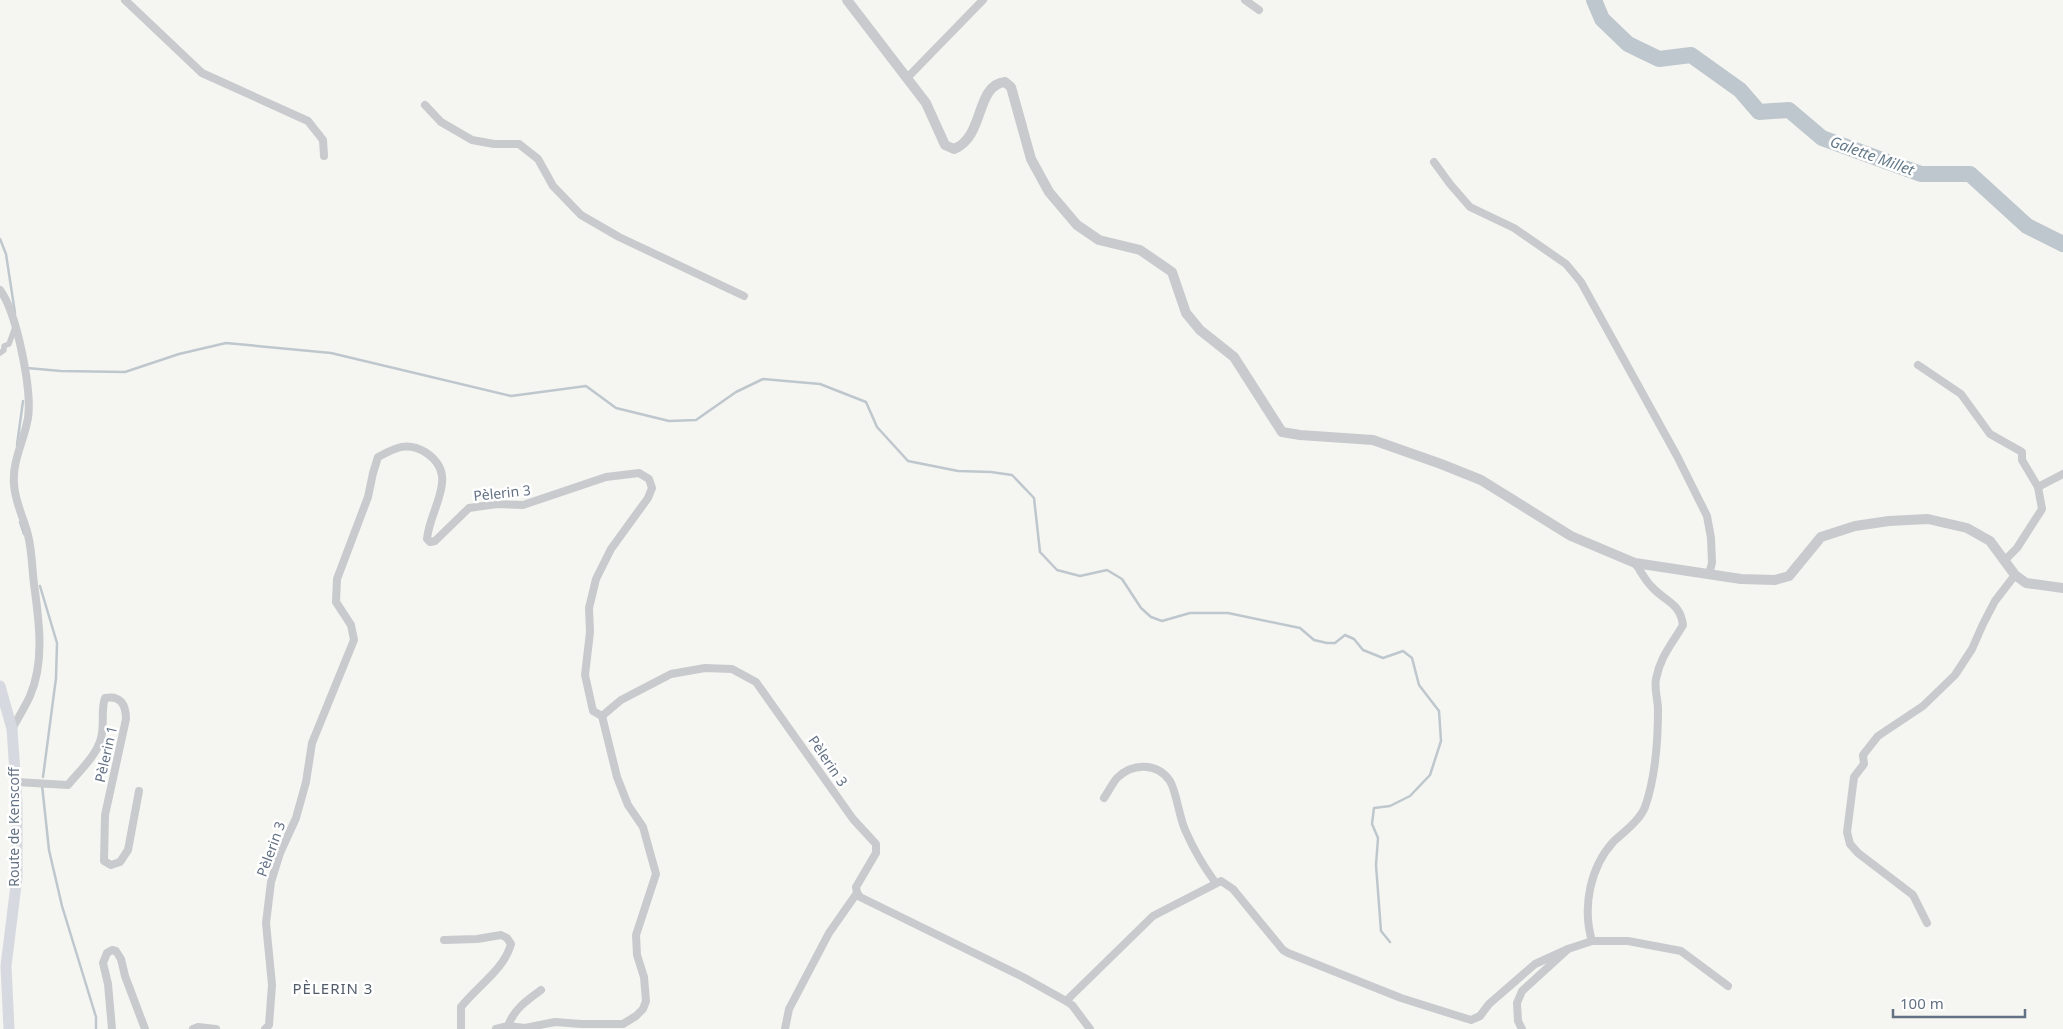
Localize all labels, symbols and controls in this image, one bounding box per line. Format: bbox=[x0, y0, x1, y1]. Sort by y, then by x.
water label: Galette Millet bbox=[1828, 131, 1918, 180]
street label: Pèlerin 3 bbox=[472, 480, 532, 505]
street label: Pèlerin 1 bbox=[90, 724, 121, 784]
street label: Pèlerin 3 bbox=[804, 732, 852, 790]
street label: Route de Kenscoff bbox=[4, 766, 23, 887]
street label: Pèlerin 3 bbox=[252, 819, 289, 879]
district label: PÈLERIN 3 bbox=[293, 978, 373, 998]
scale bar bbox=[1893, 986, 2026, 1018]
text: 100 m bbox=[1900, 993, 1944, 1013]

